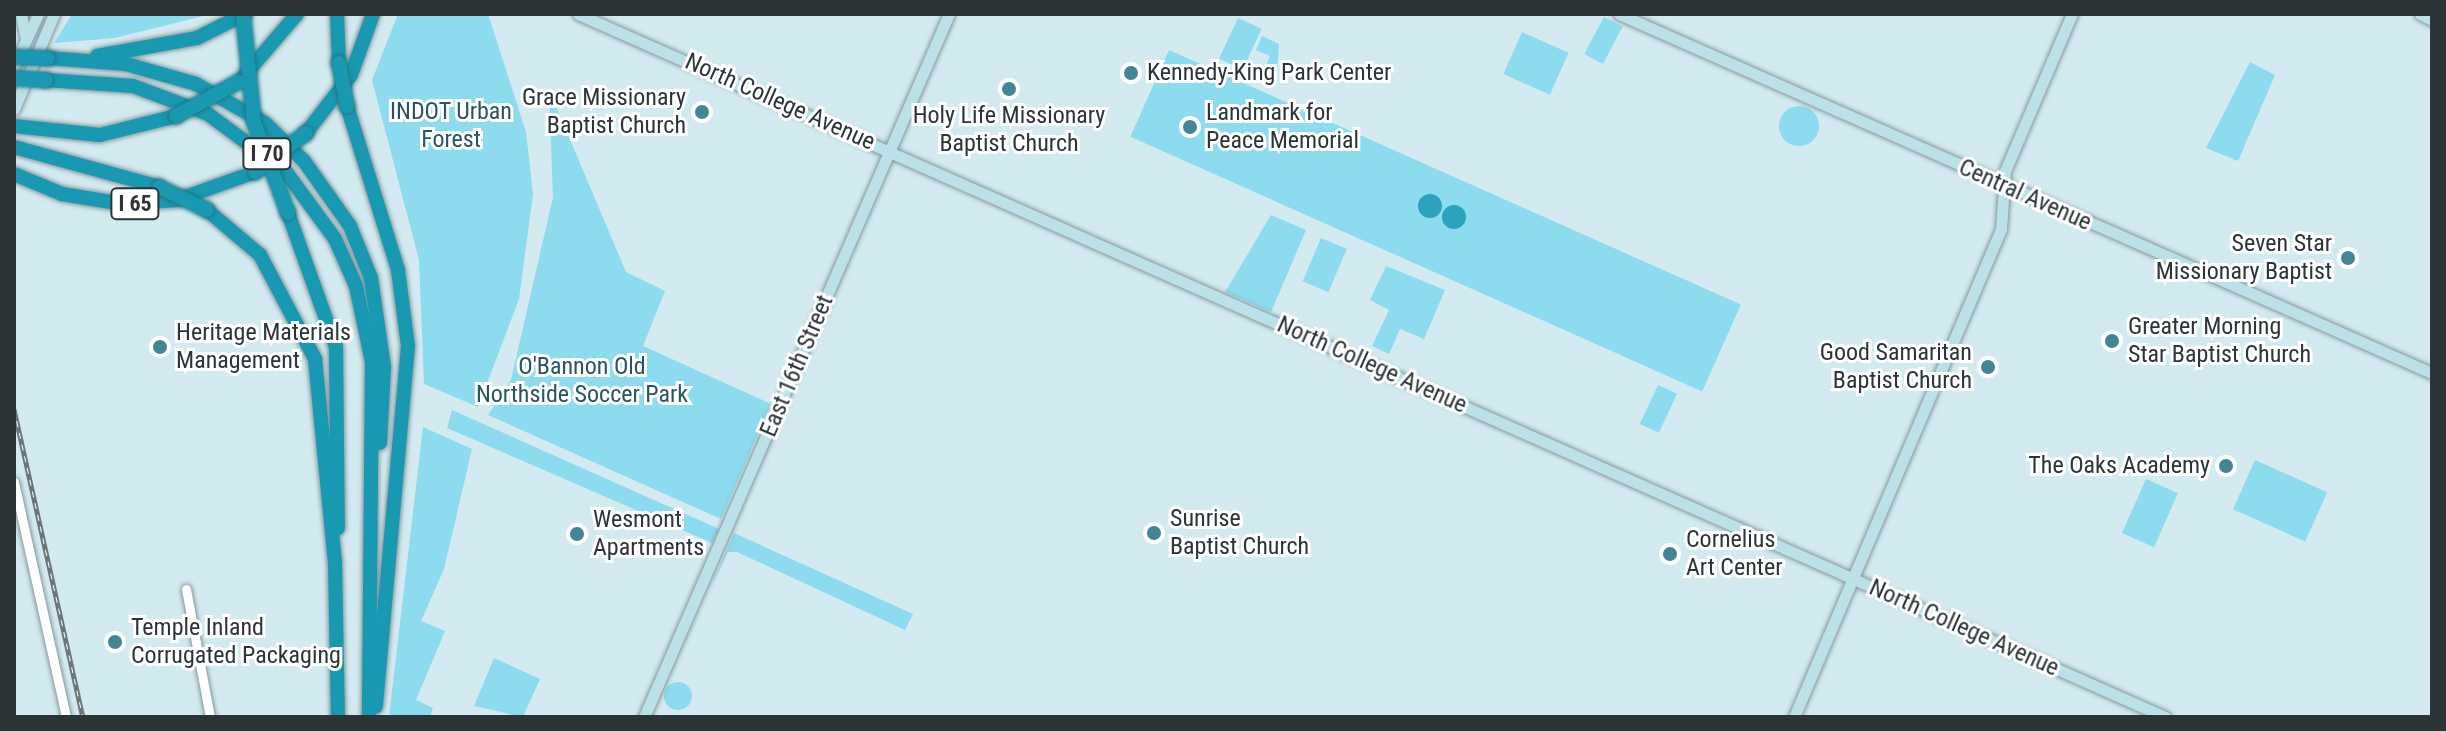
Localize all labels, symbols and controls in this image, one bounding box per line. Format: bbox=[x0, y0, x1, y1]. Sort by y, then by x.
street label: North College Avenue bbox=[681, 47, 879, 157]
place label: Kennedy-King Park Center bbox=[1147, 59, 1391, 87]
marker: Kennedy-King Park Center bbox=[1122, 64, 1140, 82]
marker: Holy Life Missionary Baptist Church bbox=[1000, 80, 1018, 98]
place label: Grace Missionary Baptist Church bbox=[522, 84, 686, 140]
park label: INDOT Urban Forest bbox=[390, 98, 512, 154]
place label: Landmark for Peace Memorial bbox=[1206, 99, 1359, 155]
place label: Holy Life Missionary Baptist Church bbox=[913, 102, 1105, 158]
marker: Grace Missionary Baptist Church bbox=[693, 103, 711, 121]
marker: Landmark for Peace Memorial bbox=[1181, 118, 1199, 136]
road number: I 70 bbox=[241, 136, 293, 172]
street label: Central Avenue bbox=[1954, 153, 2096, 237]
road number: I 65 bbox=[109, 186, 161, 222]
place label: Seven Star Missionary Baptist bbox=[2156, 230, 2332, 286]
marker: Seven Star Missionary Baptist bbox=[2339, 249, 2357, 267]
street label: East 16th Street bbox=[754, 291, 840, 441]
street label: North College Avenue bbox=[1273, 310, 1471, 420]
place label: Greater Morning Star Baptist Church bbox=[2128, 313, 2311, 369]
place label: Heritage Materials Management bbox=[176, 319, 351, 375]
marker: Greater Morning Star Baptist Church bbox=[2103, 332, 2121, 350]
marker: Heritage Materials Management bbox=[151, 338, 169, 356]
place label: Good Samaritan Baptist Church bbox=[1820, 339, 1972, 395]
park label: O'Bannon Old Northside Soccer Park bbox=[476, 353, 688, 409]
marker: Good Samaritan Baptist Church bbox=[1979, 358, 1997, 376]
place label: The Oaks Academy bbox=[2028, 452, 2210, 480]
marker: The Oaks Academy bbox=[2217, 457, 2235, 475]
place label: Sunrise Baptist Church bbox=[1170, 505, 1309, 561]
place label: Wesmont Apartments bbox=[593, 506, 704, 562]
marker: Sunrise Baptist Church bbox=[1145, 524, 1163, 542]
marker: Wesmont Apartments bbox=[568, 525, 586, 543]
place label: Cornelius Art Center bbox=[1686, 526, 1782, 582]
marker: Cornelius Art Center bbox=[1661, 545, 1679, 563]
street label: North College Avenue bbox=[1865, 573, 2063, 683]
place label: Temple Inland Corrugated Packaging bbox=[131, 614, 341, 670]
marker: Temple Inland Corrugated Packaging bbox=[106, 633, 124, 651]

